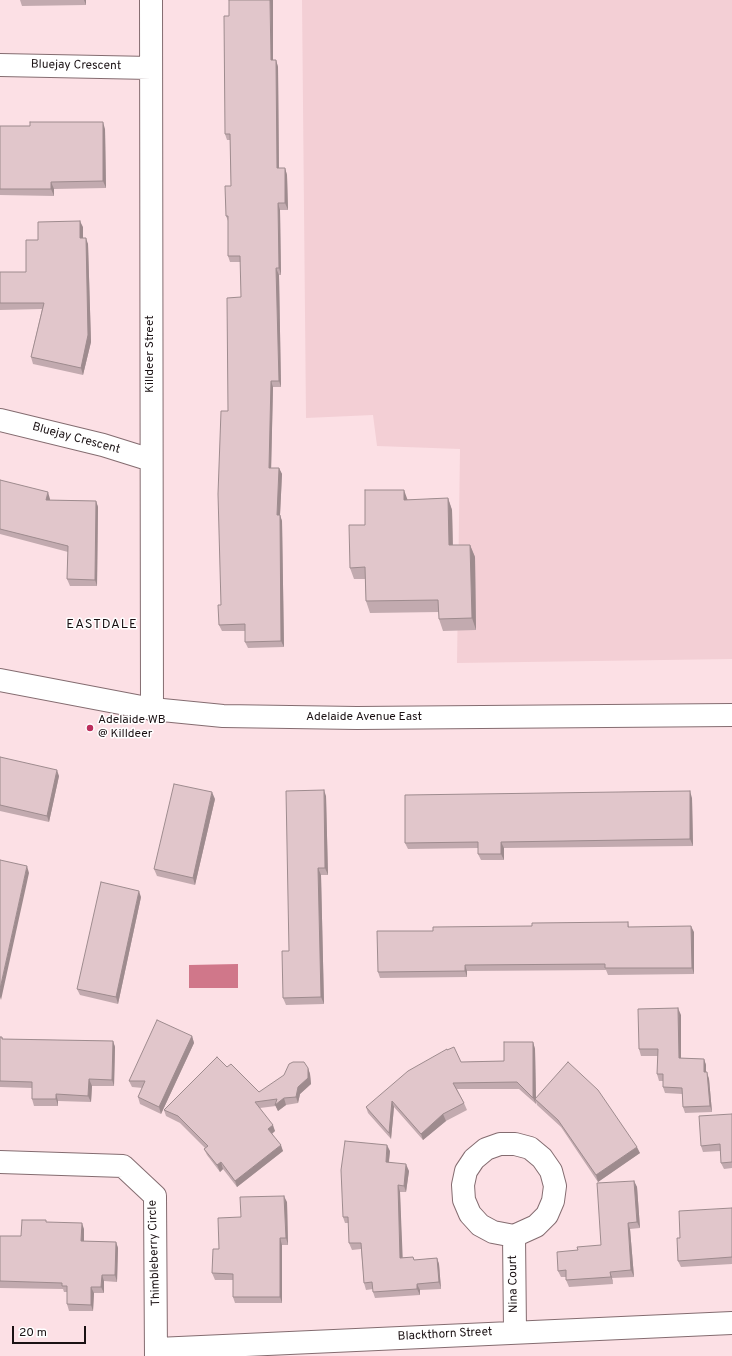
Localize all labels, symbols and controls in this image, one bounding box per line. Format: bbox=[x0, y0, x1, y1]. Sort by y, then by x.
street label: Bluejay Crescent bbox=[31, 58, 121, 74]
street label: Killdeer Street bbox=[144, 315, 158, 393]
street label: Bluejay Crescent bbox=[30, 420, 122, 458]
district label: EASTDALE bbox=[66, 617, 138, 633]
street label: Adelaide Avenue East bbox=[306, 711, 422, 725]
place label: Adelaide WB @ Killdeer bbox=[98, 714, 166, 742]
marker: Adelaide WB @ Killdeer bbox=[85, 723, 95, 733]
street label: Thimbleberry Circle bbox=[146, 1200, 164, 1306]
street label: Nina Court bbox=[506, 1255, 522, 1313]
scale bar bbox=[14, 1318, 88, 1344]
text: 20 m bbox=[19, 1325, 47, 1341]
street label: Blackthorn Street bbox=[397, 1325, 493, 1345]

